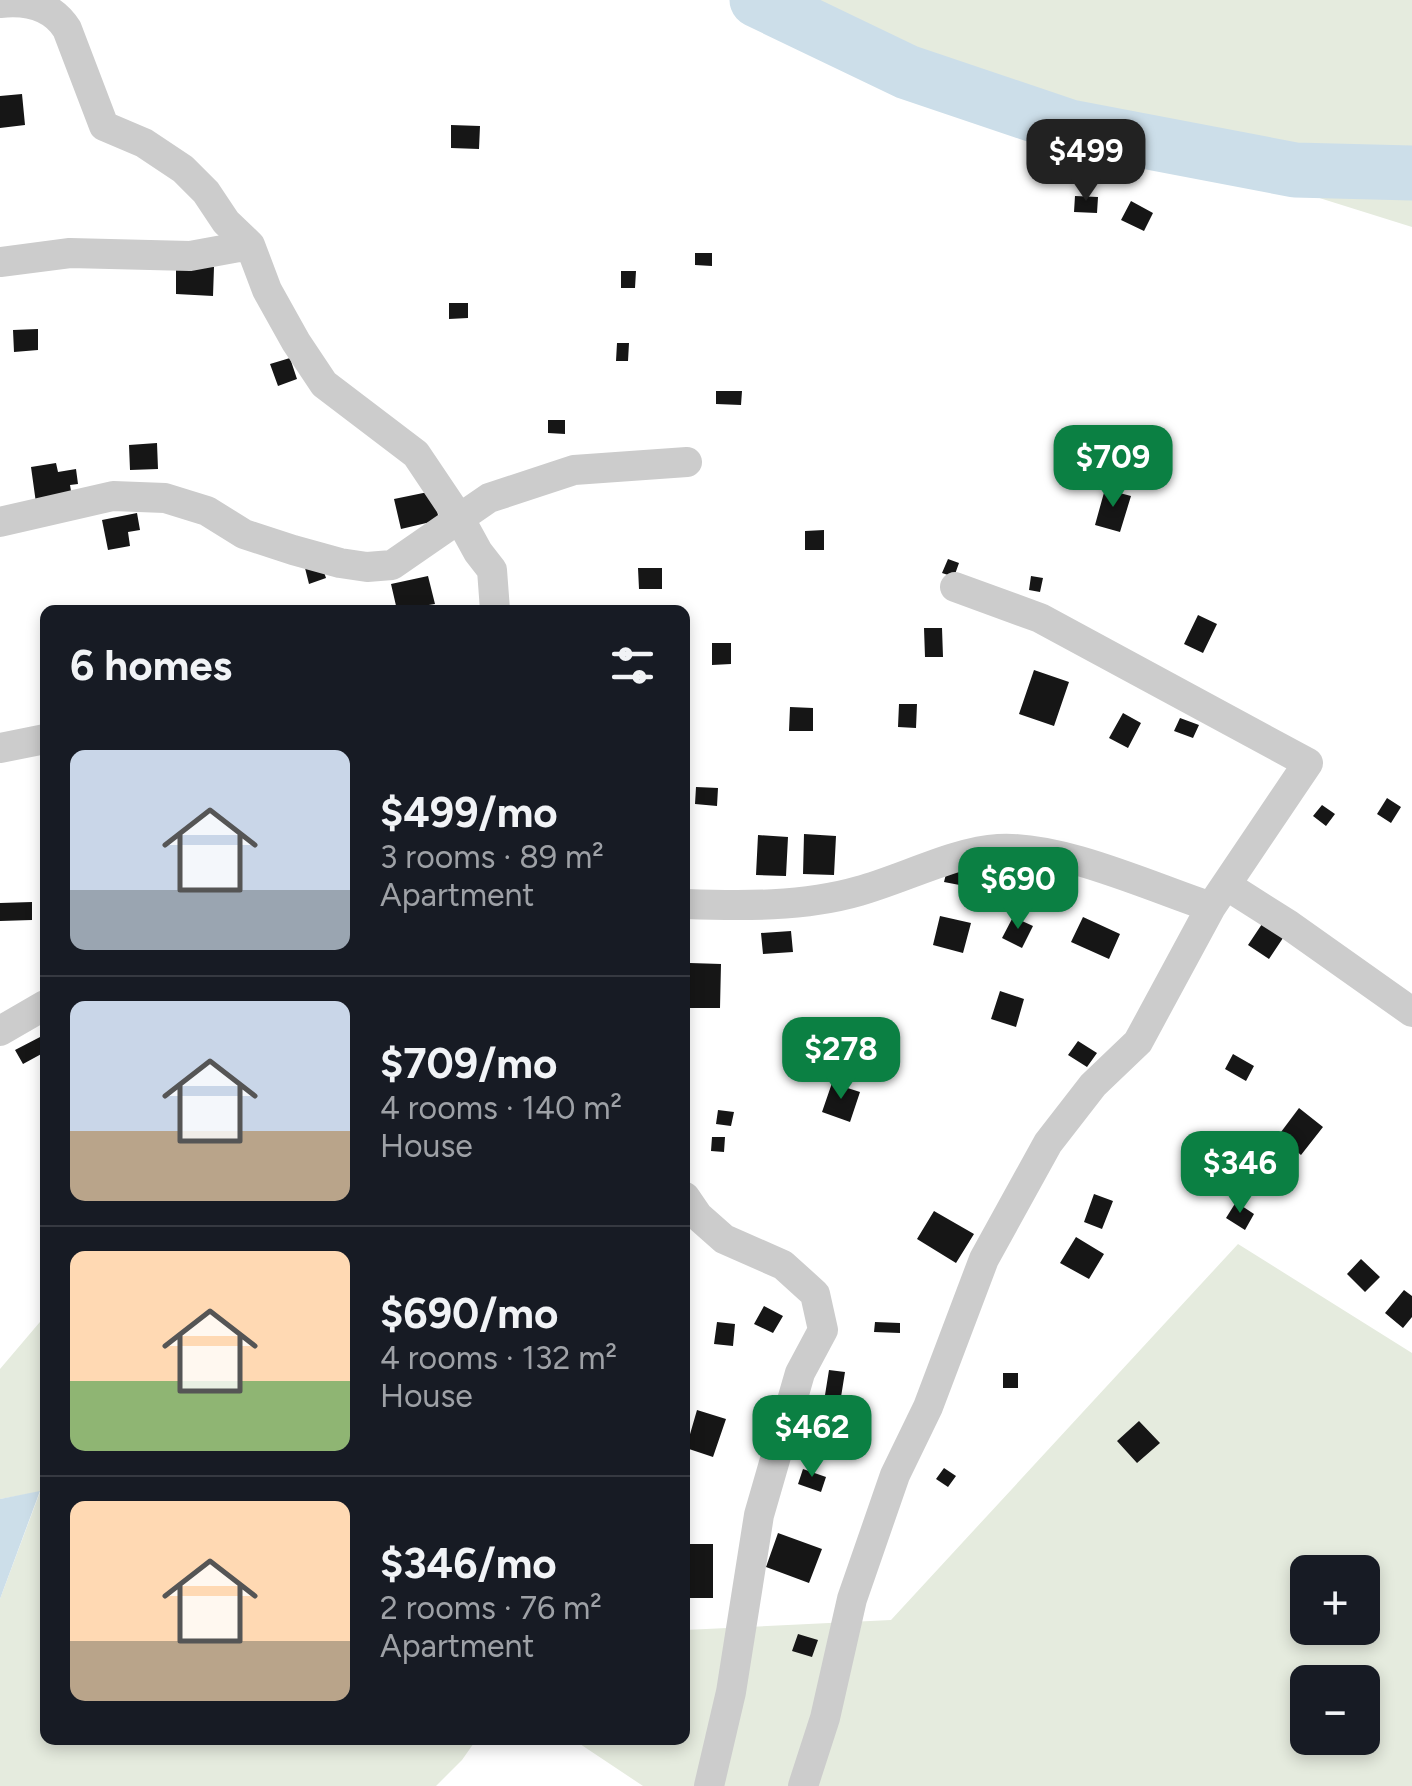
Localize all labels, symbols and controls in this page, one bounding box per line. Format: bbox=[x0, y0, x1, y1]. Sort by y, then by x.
pin: $499 bbox=[1027, 119, 1145, 204]
text: $499 bbox=[1048, 132, 1124, 170]
pin: $709 bbox=[1054, 425, 1172, 510]
text: $709 bbox=[1076, 438, 1150, 476]
icon: filters bbox=[605, 638, 660, 693]
text: 6 homes bbox=[70, 640, 232, 691]
text: $499/mo bbox=[380, 787, 558, 838]
icon: home bbox=[150, 790, 270, 910]
text: 3 rooms · 89 m² bbox=[380, 838, 604, 876]
pin: $690 bbox=[959, 847, 1077, 932]
text: $690 bbox=[980, 860, 1056, 898]
text: Apartment bbox=[380, 876, 534, 914]
pin: $278 bbox=[782, 1017, 900, 1102]
text: $278 bbox=[804, 1030, 878, 1068]
text: $709/mo bbox=[380, 1038, 557, 1089]
icon: home bbox=[150, 1041, 270, 1161]
text: 4 rooms · 140 m² bbox=[380, 1089, 622, 1127]
text: House bbox=[380, 1127, 473, 1165]
pin: $346 bbox=[1181, 1131, 1299, 1216]
text: $346 bbox=[1203, 1144, 1277, 1182]
text: $690/mo bbox=[380, 1288, 558, 1339]
icon: home bbox=[150, 1291, 270, 1411]
text: 4 rooms · 132 m² bbox=[380, 1339, 617, 1377]
text: House bbox=[380, 1377, 473, 1415]
pin: $462 bbox=[753, 1395, 871, 1480]
text: $462 bbox=[774, 1408, 850, 1446]
text: $346/mo bbox=[380, 1538, 557, 1589]
icon: home bbox=[150, 1541, 270, 1661]
map controls bbox=[1290, 1555, 1380, 1755]
button: + bbox=[1290, 1555, 1380, 1645]
text: 2 rooms · 76 m² bbox=[380, 1589, 602, 1627]
text: Apartment bbox=[380, 1627, 534, 1665]
button: − bbox=[1290, 1665, 1380, 1755]

